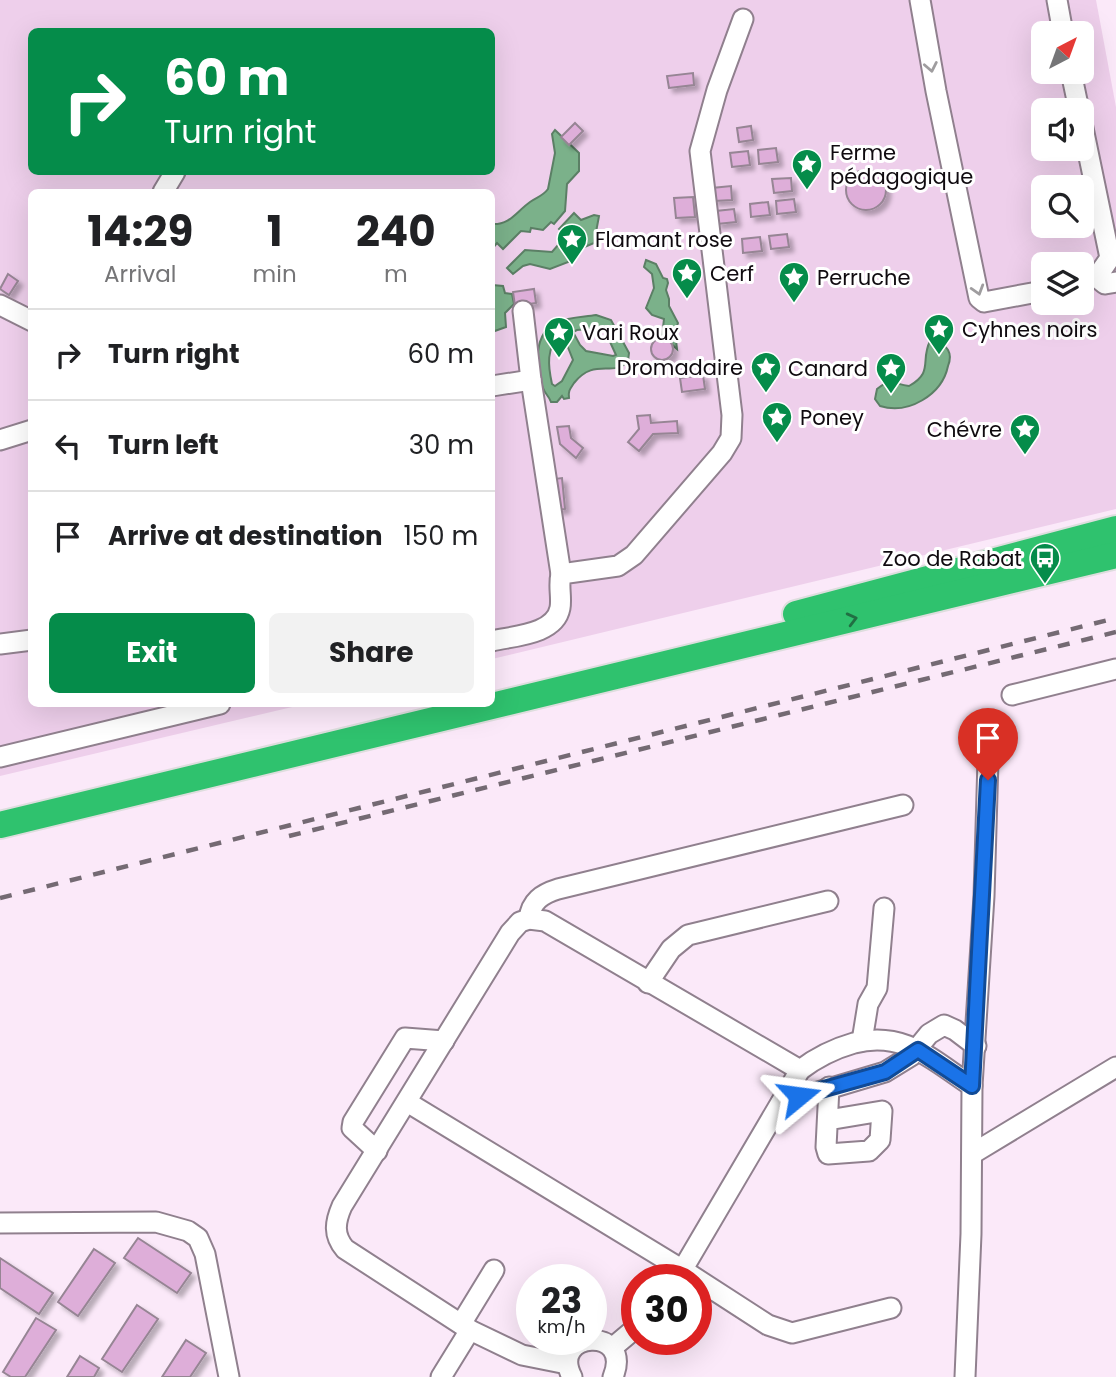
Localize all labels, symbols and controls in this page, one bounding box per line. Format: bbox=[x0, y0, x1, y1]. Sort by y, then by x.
north arrow bbox=[1031, 21, 1094, 84]
map controls bbox=[1031, 21, 1094, 315]
text: 60 m bbox=[164, 44, 289, 112]
icon: right bbox=[49, 56, 140, 147]
one-way arrow bbox=[923, 61, 938, 73]
button: sound bbox=[1031, 98, 1094, 161]
text: Turn right bbox=[164, 109, 316, 154]
place label: Ferme pédagogique bbox=[830, 138, 973, 191]
place icon: Ferme pédagogique bbox=[790, 147, 824, 191]
button: search bbox=[1031, 175, 1094, 238]
text: 14:29 bbox=[87, 202, 193, 261]
text: 1 bbox=[267, 202, 282, 261]
text: 240 bbox=[356, 202, 436, 261]
place icon: Flamant rose bbox=[555, 222, 589, 266]
place label: Flamant rose bbox=[595, 225, 733, 254]
button: layers bbox=[1031, 252, 1094, 315]
place icon: Cerf bbox=[670, 256, 704, 300]
text: Arrival bbox=[104, 258, 176, 290]
text: min bbox=[253, 258, 297, 290]
text: m bbox=[384, 258, 408, 290]
place label: Cerf bbox=[710, 259, 754, 288]
place icon: Perruche bbox=[777, 260, 811, 304]
place label: Perruche bbox=[817, 263, 911, 292]
one-way arrow bbox=[970, 283, 985, 295]
place icon: Cyhnes noirs bbox=[922, 312, 956, 356]
place icon: Vari Roux bbox=[542, 315, 576, 359]
place label: Cyhnes noirs bbox=[962, 315, 1097, 344]
place label: Vari Roux bbox=[582, 318, 679, 347]
icon: right bbox=[49, 336, 87, 374]
text: Turn right bbox=[108, 336, 240, 372]
text: 60 m bbox=[407, 336, 474, 372]
place icon: Dromadaire bbox=[749, 350, 783, 394]
place icon: Canard bbox=[874, 351, 908, 395]
place label: Dromadaire bbox=[617, 353, 743, 382]
place label: Canard bbox=[788, 354, 868, 383]
place icon: Poney bbox=[760, 400, 794, 444]
place label: Poney bbox=[800, 403, 864, 432]
place icon: Chévre bbox=[1008, 412, 1042, 456]
place label: Chévre bbox=[927, 415, 1002, 444]
icon: left bbox=[49, 427, 87, 465]
text: Turn left bbox=[108, 427, 219, 463]
text: 30 m bbox=[409, 427, 474, 463]
icon: arrive bbox=[49, 518, 87, 556]
text: Arrive at destination bbox=[108, 518, 383, 554]
text: 150 m bbox=[404, 518, 478, 554]
bus stop icon: Zoo de Rabat bbox=[1028, 541, 1062, 585]
place label: Zoo de Rabat bbox=[882, 544, 1022, 573]
button: Exit bbox=[49, 613, 255, 693]
button: Share bbox=[269, 613, 474, 693]
one-way arrow bbox=[846, 613, 858, 627]
pin bbox=[958, 708, 1018, 780]
icon: arrive bbox=[969, 719, 1007, 757]
position arrow bbox=[762, 1059, 836, 1133]
speed limit sign: 30 bbox=[621, 1264, 712, 1355]
text: 23 bbox=[541, 1276, 582, 1325]
text: km/h bbox=[538, 1314, 585, 1339]

